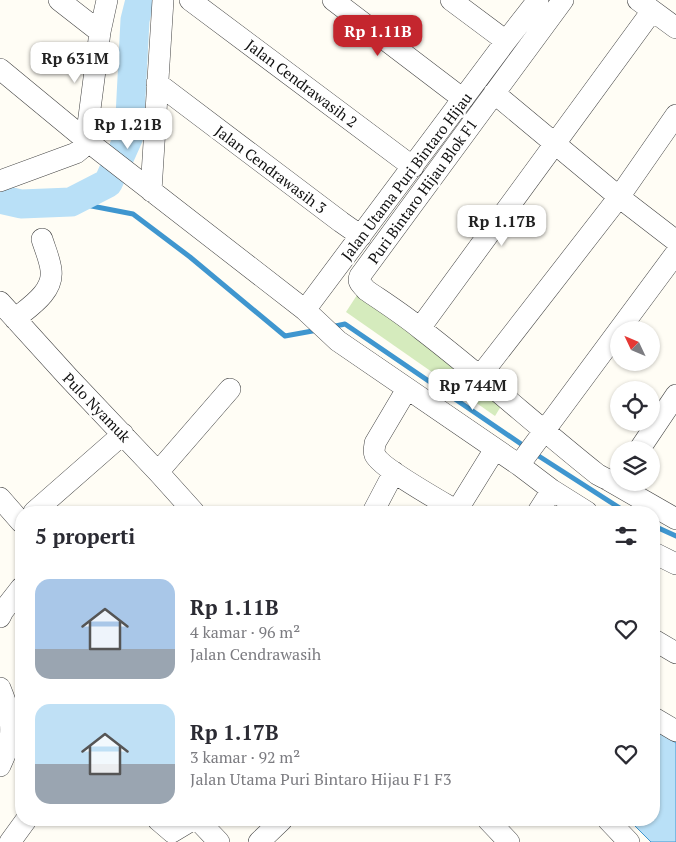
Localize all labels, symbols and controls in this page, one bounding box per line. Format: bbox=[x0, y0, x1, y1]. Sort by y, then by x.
pin: Rp 1.11B bbox=[326, 15, 430, 57]
text: Rp 1.11B bbox=[344, 20, 412, 42]
street label: Jalan Cendrawasih 2 bbox=[242, 34, 362, 132]
pin: Rp 631M bbox=[29, 42, 121, 84]
text: Rp 631M bbox=[41, 47, 109, 69]
street label: Jalan Utama Puri Bintaro Hijau bbox=[336, 88, 476, 264]
pin: Rp 1.21B bbox=[76, 108, 180, 150]
text: Rp 1.21B bbox=[94, 113, 162, 135]
street label: Puri Bintaro Hijau Blok F1 bbox=[363, 115, 481, 267]
street label: Jalan Cendrawasih 3 bbox=[211, 120, 331, 218]
pin: Rp 1.17B bbox=[450, 204, 554, 247]
text: Rp 1.17B bbox=[468, 210, 536, 232]
north arrow bbox=[610, 321, 660, 371]
map controls bbox=[610, 321, 660, 491]
street label: Pulo Nyamuk bbox=[59, 368, 135, 446]
pin: Rp 744M bbox=[427, 368, 519, 411]
text: Rp 744M bbox=[439, 374, 507, 396]
button: locate bbox=[610, 381, 660, 431]
button: layers bbox=[610, 441, 660, 491]
text: 5 properti bbox=[35, 522, 135, 550]
icon: filters bbox=[612, 522, 640, 550]
text: Rp 1.11B bbox=[190, 593, 279, 621]
icon: home bbox=[75, 599, 135, 659]
icon: heart bbox=[612, 615, 640, 643]
text: 4 kamar · 96 m² bbox=[190, 621, 300, 643]
text: Jalan Cendrawasih bbox=[190, 643, 321, 665]
text: Rp 1.17B bbox=[190, 718, 279, 746]
icon: home bbox=[75, 724, 135, 784]
icon: heart bbox=[612, 740, 640, 768]
text: 3 kamar · 92 m² bbox=[190, 746, 300, 768]
text: Jalan Utama Puri Bintaro Hijau F1 F3 bbox=[190, 768, 452, 790]

